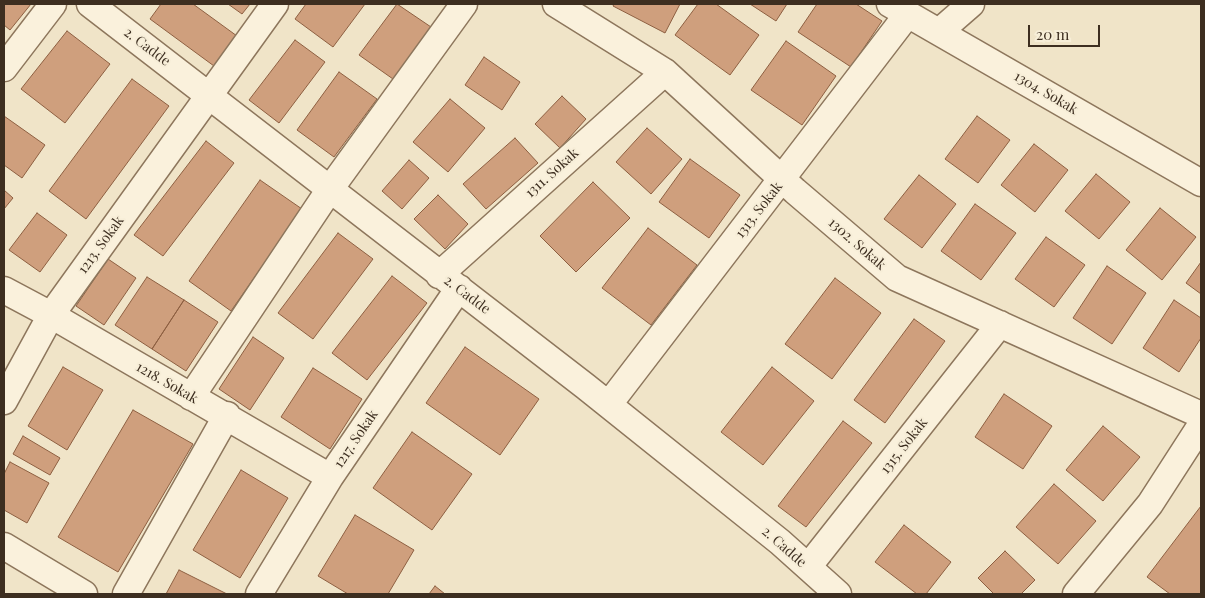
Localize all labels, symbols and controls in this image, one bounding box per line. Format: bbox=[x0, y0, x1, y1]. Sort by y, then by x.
scale bar bbox=[1030, 15, 1102, 47]
street label: 2. Cadde bbox=[121, 24, 173, 70]
text: 20 m bbox=[1036, 24, 1069, 44]
street label: 1304. Sokak bbox=[1011, 68, 1081, 118]
street label: 1311. Sokak bbox=[522, 145, 582, 201]
street label: 1313. Sokak bbox=[732, 178, 786, 242]
street label: 1213. Sokak bbox=[74, 213, 128, 277]
street label: 1302. Sokak bbox=[825, 214, 889, 274]
street label: 2. Cadde bbox=[441, 272, 493, 318]
street label: 1218. Sokak bbox=[133, 359, 201, 407]
street label: 1217. Sokak bbox=[330, 407, 382, 471]
street label: 1315. Sokak bbox=[877, 415, 931, 477]
street label: 2. Cadde bbox=[758, 523, 810, 571]

